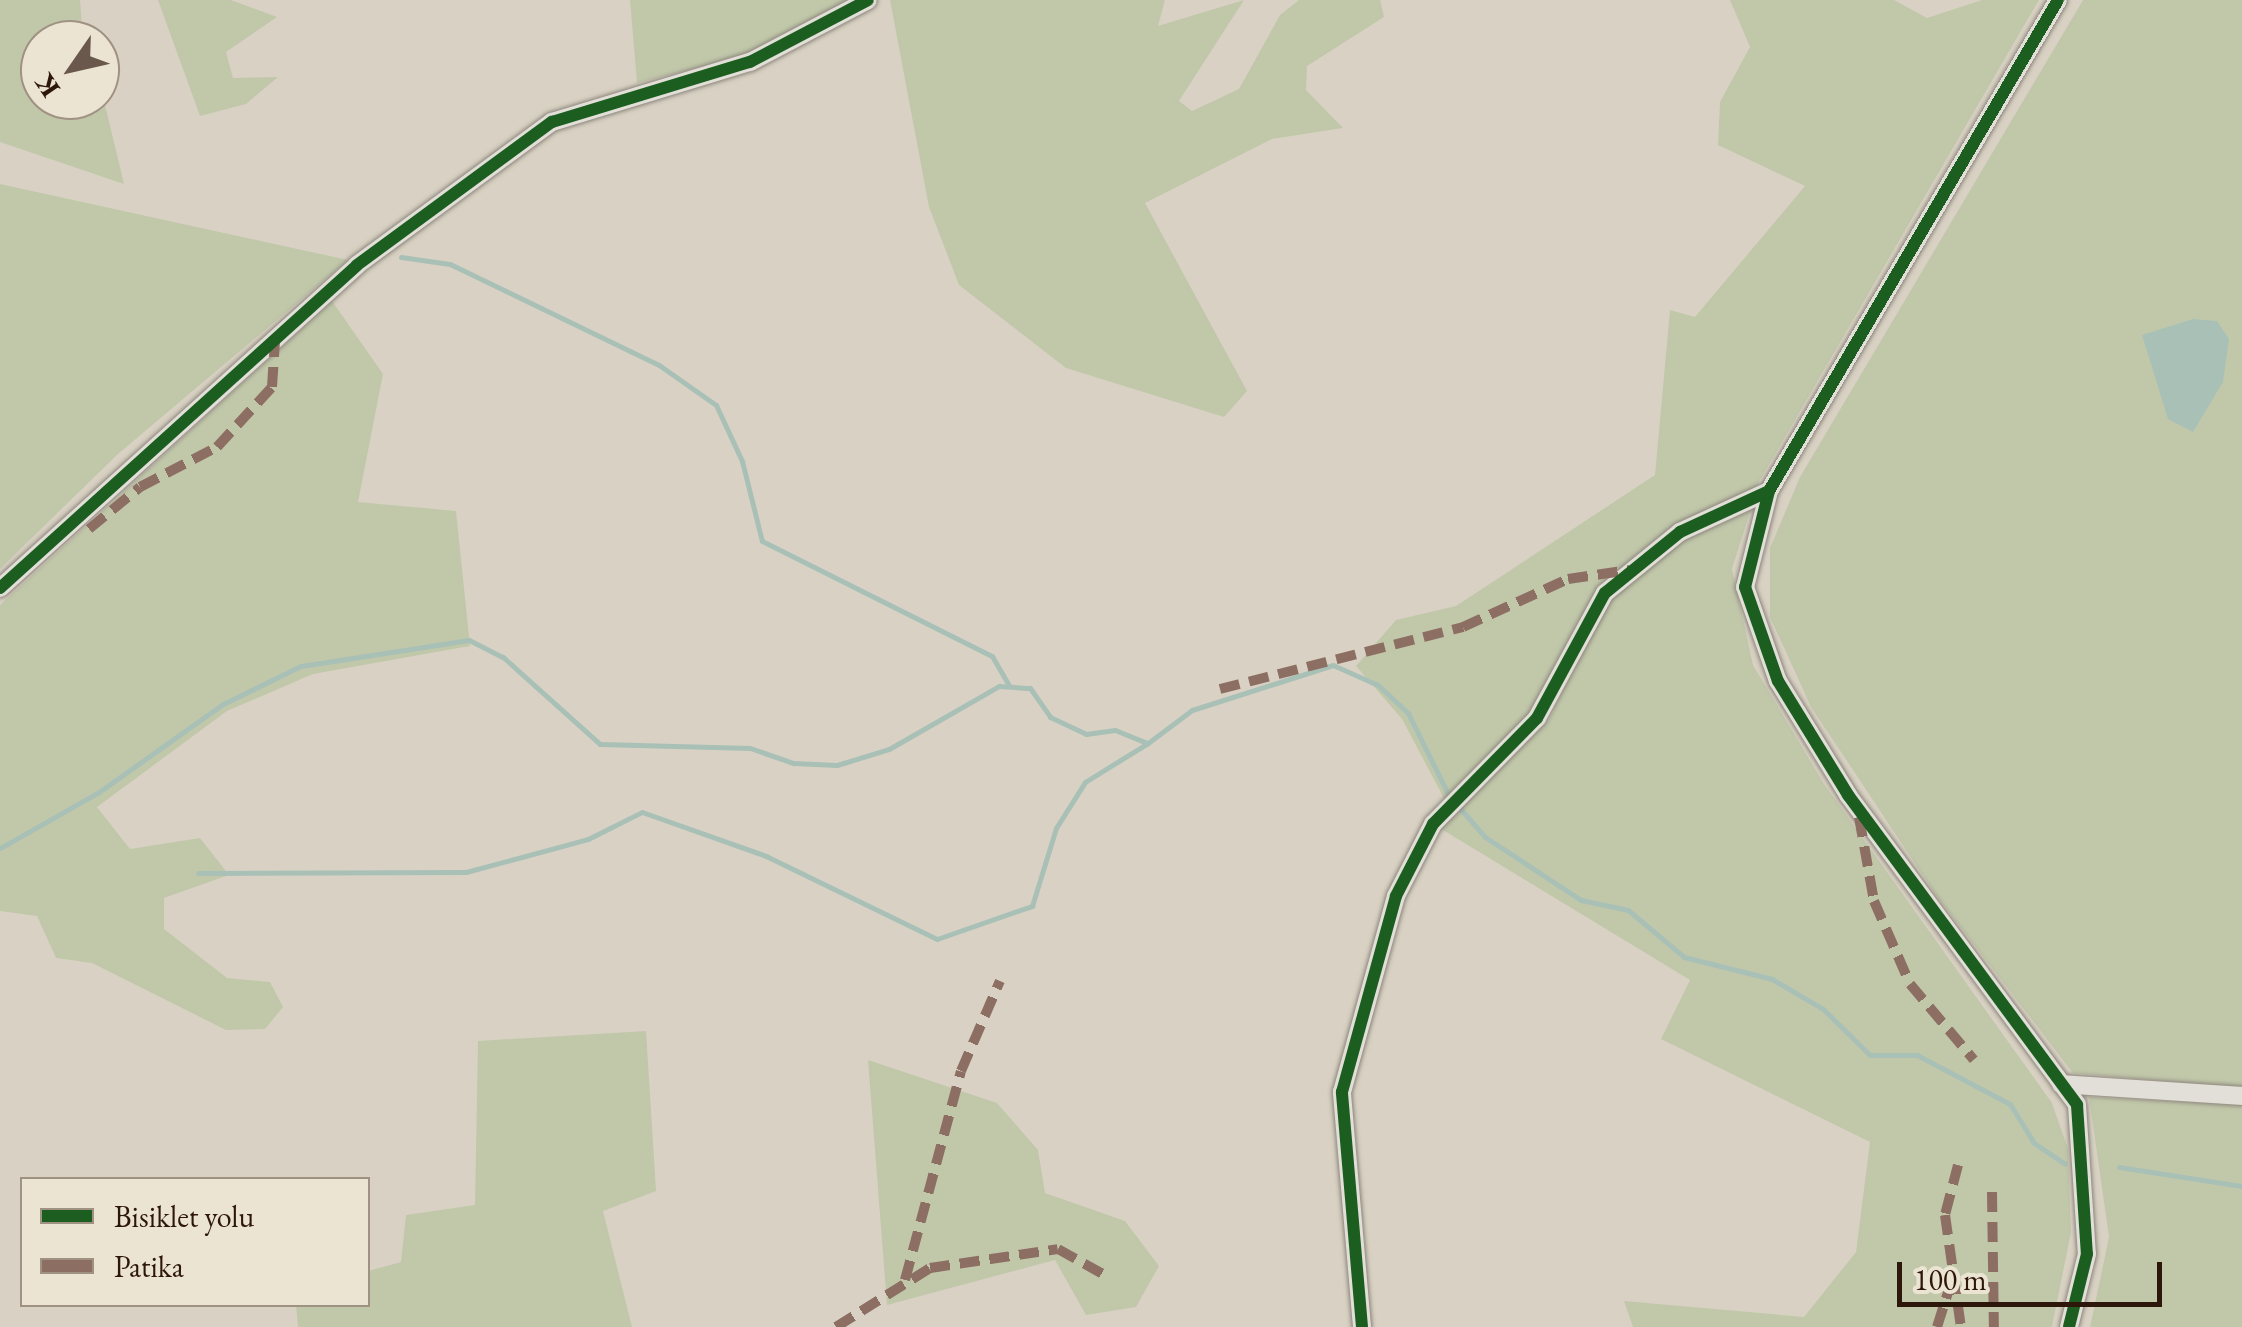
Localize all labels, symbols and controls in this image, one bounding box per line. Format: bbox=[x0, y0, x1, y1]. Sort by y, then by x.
north arrow bbox=[20, 20, 120, 120]
text: K bbox=[26, 67, 68, 105]
legend bbox=[20, 1177, 370, 1307]
text: Bisiklet yolu bbox=[114, 1197, 254, 1236]
scale bar bbox=[1902, 1242, 2167, 1304]
text: Patika bbox=[114, 1247, 184, 1286]
text: 100 m bbox=[1914, 1260, 1987, 1299]

